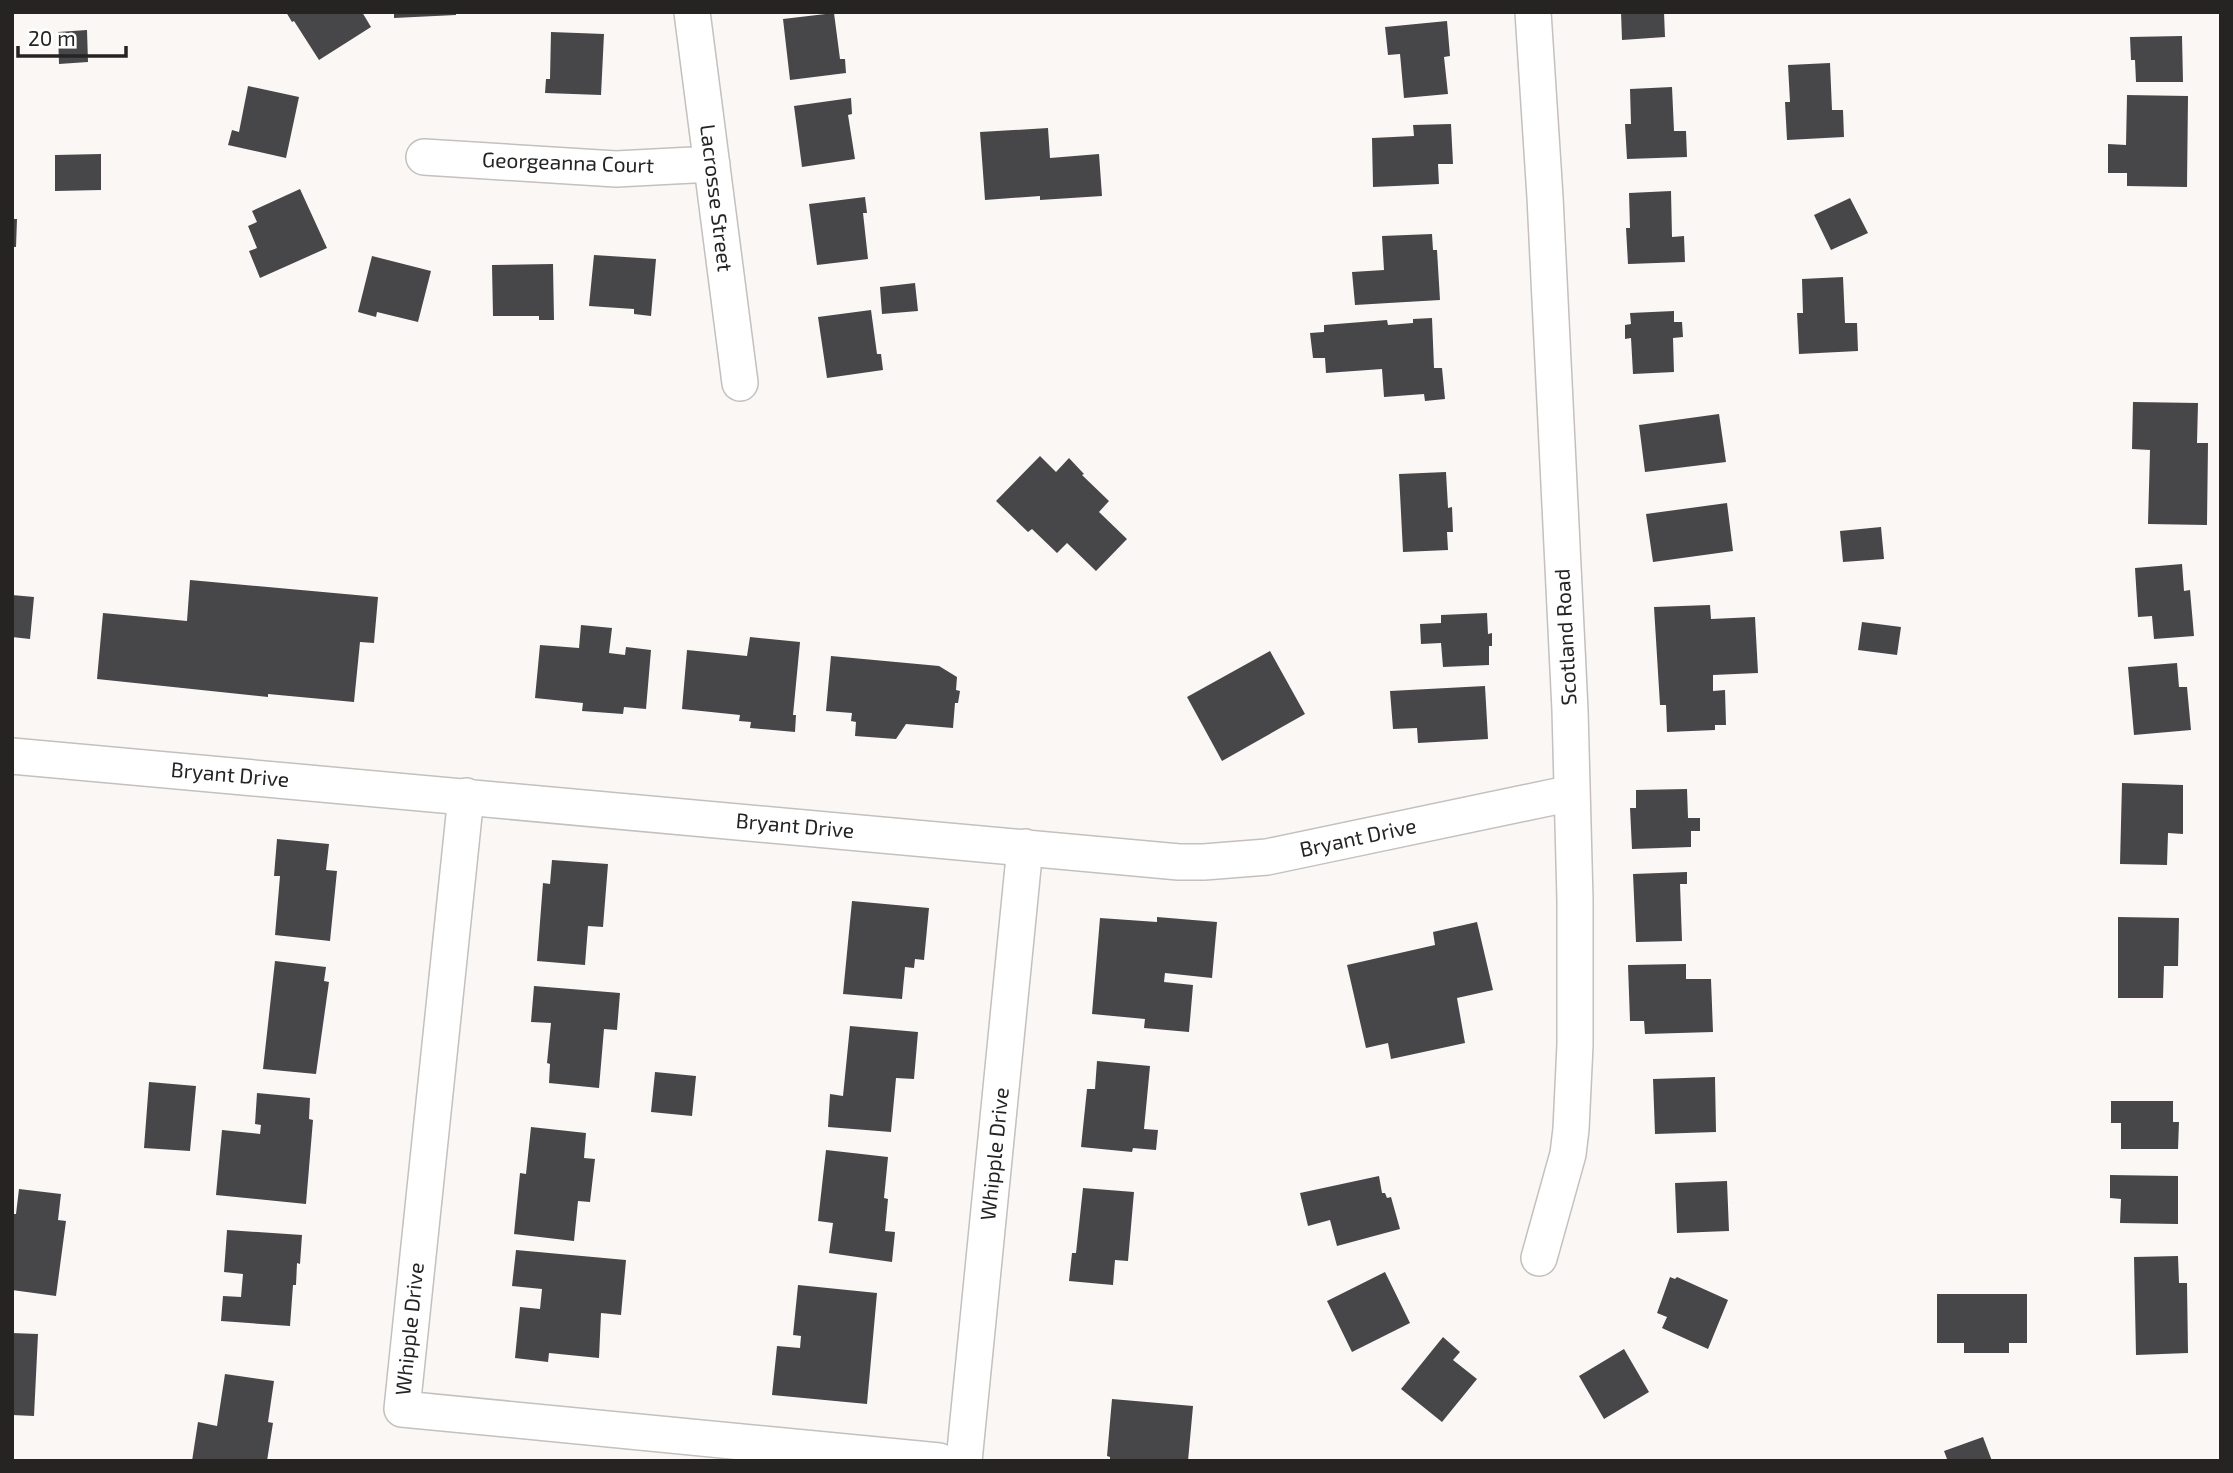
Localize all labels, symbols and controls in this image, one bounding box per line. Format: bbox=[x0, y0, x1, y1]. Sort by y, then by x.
scale bar bbox=[18, 14, 126, 58]
text: 20 m bbox=[28, 25, 76, 50]
street label: Lacrosse Street bbox=[696, 123, 739, 273]
street label: Georgeanna Court bbox=[482, 146, 654, 177]
street label: Scotland Road bbox=[1548, 568, 1581, 706]
street label: Bryant Drive bbox=[170, 756, 290, 791]
street label: Bryant Drive bbox=[735, 807, 855, 842]
street label: Bryant Drive bbox=[1297, 812, 1418, 861]
street label: Whipple Drive bbox=[974, 1086, 1013, 1222]
street label: Whipple Drive bbox=[389, 1261, 428, 1397]

